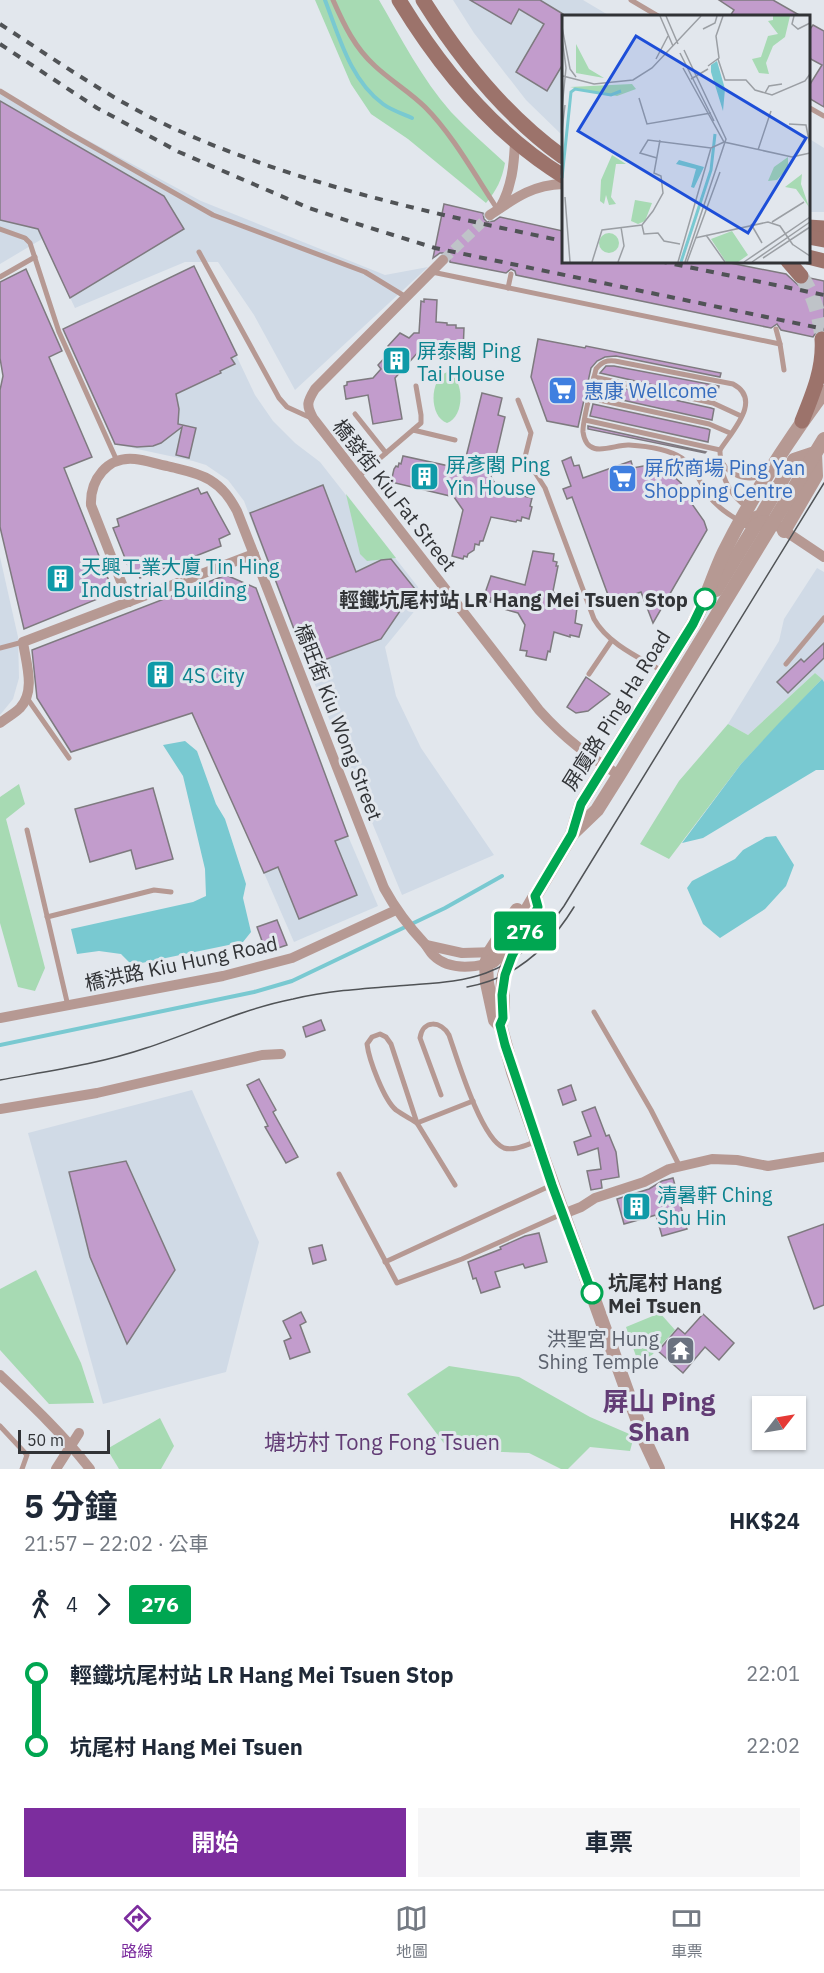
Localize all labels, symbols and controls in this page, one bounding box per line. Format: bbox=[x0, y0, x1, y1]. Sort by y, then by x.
inset map bbox=[562, 15, 809, 262]
place label: 屏泰閣 Ping Tai House bbox=[417, 337, 521, 387]
building icon: 屏泰閣 Ping Tai House bbox=[380, 345, 412, 377]
supermarket icon: 惠康 Wellcome bbox=[547, 374, 579, 406]
place label: 惠康 Wellcome bbox=[584, 377, 718, 404]
street label: 橋發街 Kiu Fat Street bbox=[327, 413, 463, 577]
place label: 屏彥閣 Ping Yin House bbox=[446, 451, 550, 501]
place label: 屏欣商場 Ping Yan Shopping Centre bbox=[644, 454, 805, 504]
building icon: 屏彥閣 Ping Yin House bbox=[409, 460, 441, 492]
supermarket icon: 屏欣商場 Ping Yan Shopping Centre bbox=[607, 463, 639, 495]
place label: 天興工業大廈 Tin Hing Industrial Building bbox=[81, 553, 280, 603]
building icon: 天興工業大廈 Tin Hing Industrial Building bbox=[44, 562, 76, 594]
place label: 輕鐵坑尾村站 LR Hang Mei Tsuen Stop bbox=[339, 586, 688, 613]
marker: 輕鐵坑尾村站 LR Hang Mei Tsuen Stop bbox=[694, 588, 716, 610]
street label: 橋旺街 Kiu Wong Street bbox=[289, 620, 389, 824]
street label: 屏廈路 Ping Ha Road bbox=[556, 625, 676, 795]
building icon: 4S City bbox=[145, 659, 177, 691]
place label: 4S City bbox=[182, 662, 245, 689]
line badge: 276 bbox=[490, 912, 560, 950]
text: 276 bbox=[506, 917, 544, 945]
street label: 橋洪路 Kiu Hung Road bbox=[82, 929, 280, 997]
place label: 清暑軒 Ching Shu Hin bbox=[657, 1181, 773, 1231]
building icon: 清暑軒 Ching Shu Hin bbox=[620, 1190, 652, 1222]
place label: 坑尾村 Hang Mei Tsuen bbox=[608, 1269, 722, 1319]
marker: 坑尾村 Hang Mei Tsuen bbox=[581, 1282, 603, 1304]
place label: 洪聖宮 Hung Shing Temple bbox=[538, 1325, 659, 1375]
temple icon: 洪聖宮 Hung Shing Temple bbox=[664, 1334, 696, 1366]
district label: 屏山 Ping Shan bbox=[603, 1384, 716, 1448]
north arrow bbox=[752, 1396, 806, 1450]
map controls bbox=[752, 1396, 806, 1450]
scale bar bbox=[18, 1427, 110, 1454]
district label: 塘坊村 Tong Fong Tsuen bbox=[264, 1427, 500, 1456]
text: 50 m bbox=[27, 1430, 64, 1450]
text: 5 分鐘 bbox=[24, 1484, 118, 1527]
text: HK$24 bbox=[729, 1506, 800, 1535]
text: 21:57 – 22:02 · 公車 bbox=[24, 1530, 209, 1557]
icon: walk bbox=[24, 1588, 57, 1621]
icon: forward bbox=[87, 1588, 120, 1621]
text: 276 bbox=[141, 1590, 179, 1618]
text: 4 bbox=[66, 1591, 78, 1618]
text: 輕鐵坑尾村站 LR Hang Mei Tsuen Stop bbox=[70, 1660, 454, 1689]
text: 22:01 bbox=[746, 1660, 800, 1687]
text: 坑尾村 Hang Mei Tsuen bbox=[70, 1732, 303, 1761]
text: 22:02 bbox=[746, 1732, 800, 1759]
button: 開始 bbox=[24, 1808, 406, 1877]
button: 車票 bbox=[418, 1808, 800, 1877]
tab: 路線 bbox=[121, 1902, 154, 1962]
tab: 地圖 bbox=[395, 1902, 428, 1962]
tab: 車票 bbox=[670, 1902, 703, 1962]

